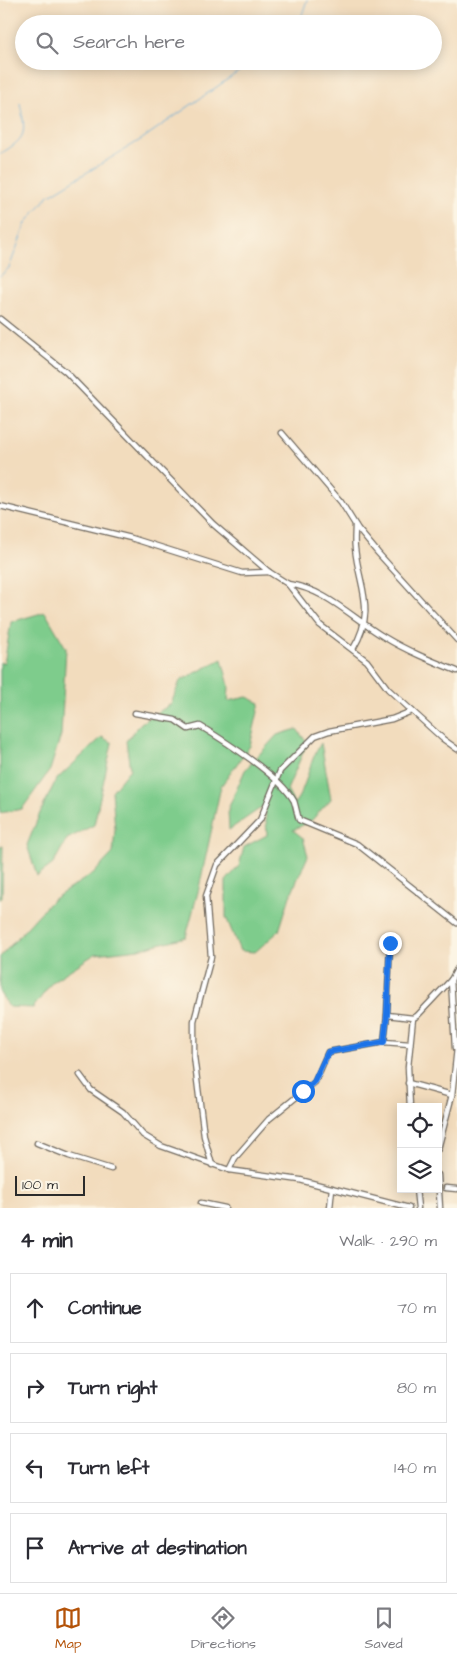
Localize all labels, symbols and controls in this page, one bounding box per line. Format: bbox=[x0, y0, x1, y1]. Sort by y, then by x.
search box bbox=[15, 15, 442, 70]
icon: search bbox=[33, 29, 61, 57]
text: Search here bbox=[73, 29, 185, 56]
route end bbox=[379, 932, 402, 955]
route start bbox=[292, 1080, 315, 1103]
map controls bbox=[397, 1103, 442, 1193]
button: locate bbox=[397, 1103, 442, 1148]
button: layers bbox=[397, 1148, 442, 1193]
scale bar bbox=[15, 1173, 85, 1196]
text: 100 m bbox=[22, 1175, 58, 1195]
text: 4 min bbox=[20, 1226, 73, 1255]
text: Walk · 290 m bbox=[339, 1230, 437, 1252]
icon: ahead bbox=[21, 1294, 49, 1322]
text: Continue bbox=[68, 1295, 142, 1322]
text: 70 m bbox=[397, 1297, 436, 1319]
icon: right bbox=[21, 1374, 49, 1402]
text: Turn right bbox=[68, 1375, 157, 1402]
text: 80 m bbox=[397, 1377, 436, 1399]
icon: left bbox=[21, 1454, 49, 1482]
text: Turn left bbox=[68, 1455, 149, 1482]
text: 140 m bbox=[394, 1457, 436, 1479]
icon: arrive bbox=[21, 1534, 49, 1562]
text: Arrive at destination bbox=[68, 1535, 247, 1562]
tab: Map bbox=[54, 1604, 82, 1654]
tab: Directions bbox=[191, 1604, 256, 1654]
tab: Saved bbox=[365, 1604, 403, 1654]

